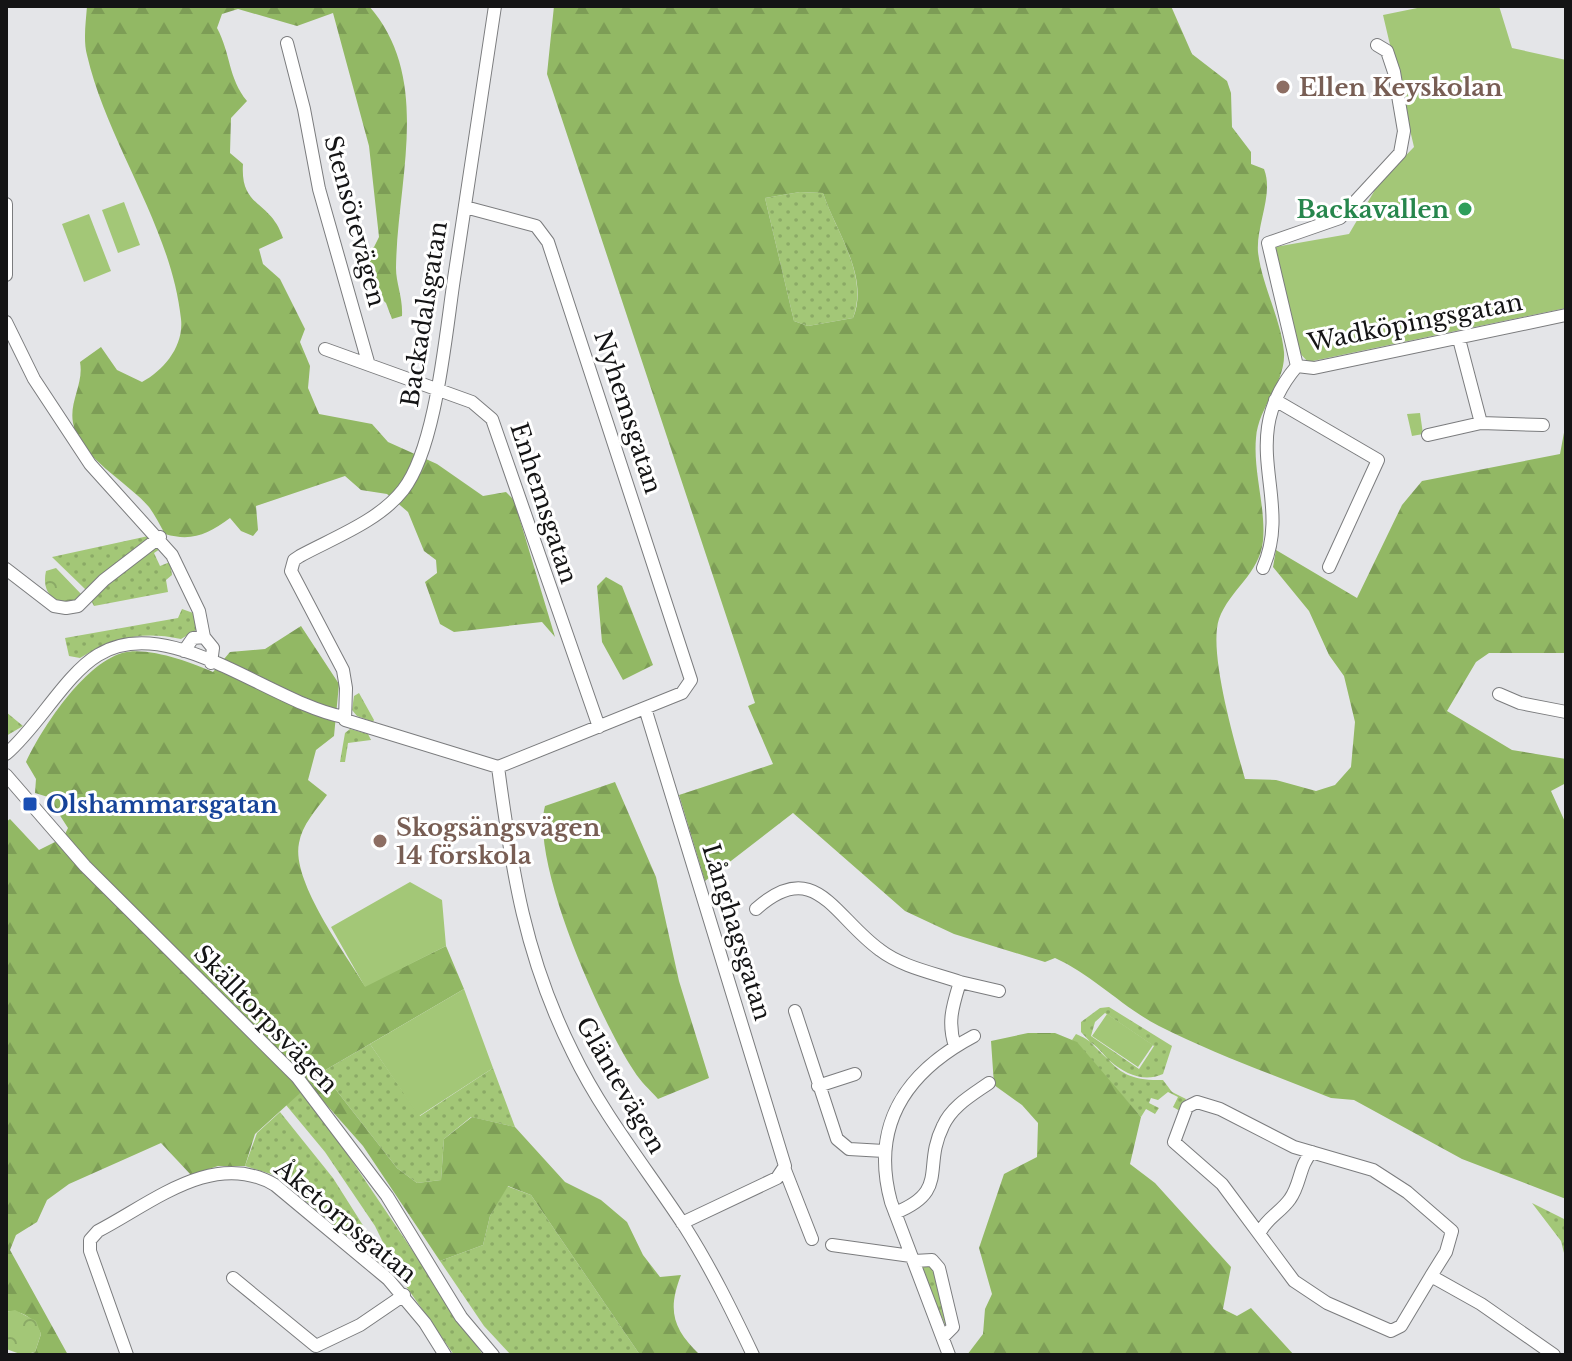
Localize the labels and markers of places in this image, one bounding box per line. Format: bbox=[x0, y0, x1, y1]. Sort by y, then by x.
place label: Ellen Keyskolan bbox=[1299, 73, 1503, 102]
marker: Ellen Keyskolan bbox=[1274, 78, 1292, 96]
place label: Backavallen bbox=[1296, 195, 1450, 224]
marker: Backavallen bbox=[1456, 200, 1474, 218]
place label: Olshammarsgatan bbox=[46, 790, 278, 819]
marker: Olshammarsgatan bbox=[21, 795, 39, 813]
place label: Skogsängsvägen 14 förskola bbox=[396, 813, 601, 870]
marker: Skogsängsvägen 14 förskola bbox=[371, 832, 389, 850]

